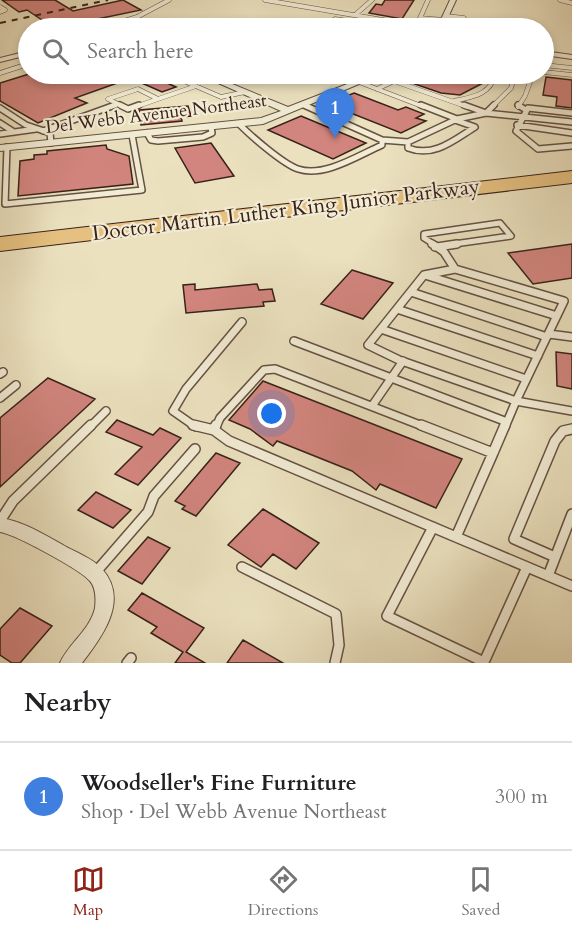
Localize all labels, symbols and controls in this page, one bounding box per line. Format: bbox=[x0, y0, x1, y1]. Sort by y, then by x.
search box bbox=[18, 18, 554, 84]
icon: search bbox=[39, 35, 72, 68]
text: Search here bbox=[87, 36, 194, 66]
street label: Del Webb Avenue Northeast bbox=[44, 88, 268, 140]
pin: 1 bbox=[316, 88, 354, 138]
street label: Doctor Martin Luther King Junior Parkway bbox=[90, 172, 482, 248]
your location bbox=[257, 399, 286, 428]
text: Nearby bbox=[24, 685, 112, 720]
text: Woodseller's Fine Furniture bbox=[81, 768, 357, 798]
text: 1 bbox=[38, 783, 49, 810]
text: 300 m bbox=[495, 783, 548, 810]
text: Shop · Del Webb Avenue Northeast bbox=[81, 798, 387, 825]
tab: Map bbox=[72, 863, 105, 921]
tab: Directions bbox=[248, 863, 318, 921]
tab: Saved bbox=[462, 863, 500, 921]

